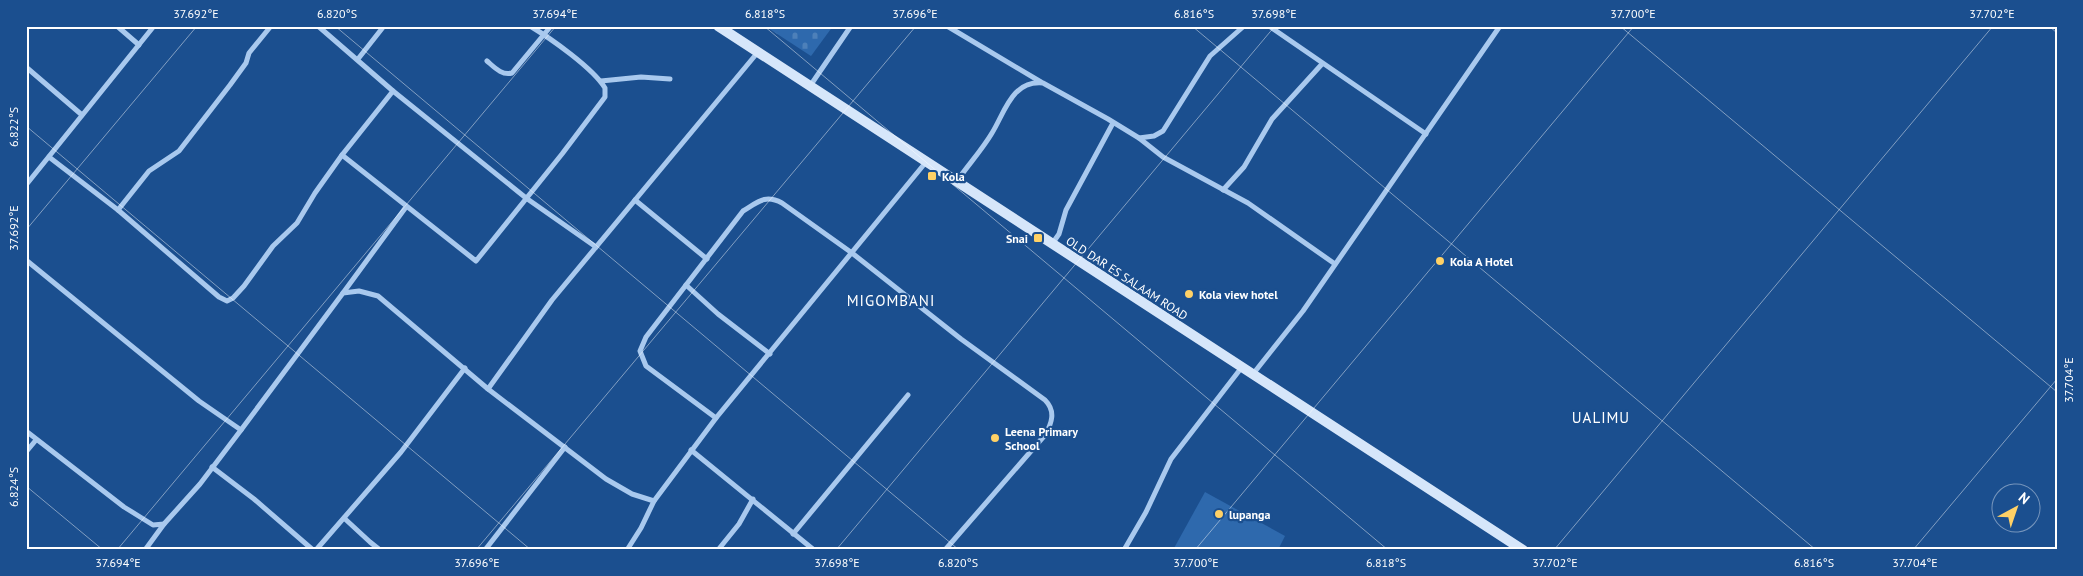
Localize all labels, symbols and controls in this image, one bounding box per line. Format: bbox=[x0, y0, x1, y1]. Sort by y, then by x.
text: 37.692°E bbox=[173, 6, 219, 21]
text: 6.820°S bbox=[317, 6, 357, 21]
text: 37.694°E bbox=[532, 6, 578, 21]
text: 6.818°S bbox=[745, 6, 785, 21]
text: 37.696°E bbox=[892, 6, 938, 21]
text: 6.816°S bbox=[1174, 6, 1214, 21]
text: 37.698°E bbox=[1251, 6, 1297, 21]
text: 37.700°E bbox=[1610, 6, 1656, 21]
text: 37.702°E bbox=[1969, 6, 2015, 21]
text: 6.822°S bbox=[6, 107, 21, 147]
place label: Kola bbox=[942, 169, 965, 184]
marker: Kola bbox=[926, 170, 938, 182]
text: 37.692°E bbox=[6, 205, 21, 251]
place label: Snai bbox=[1006, 231, 1028, 246]
marker: Snai bbox=[1032, 232, 1044, 244]
street label: OLD DAR ES SALAAM ROAD bbox=[1063, 233, 1191, 323]
place label: Kola A Hotel bbox=[1450, 254, 1514, 269]
marker: Kola A Hotel bbox=[1434, 255, 1446, 267]
place label: Kola view hotel bbox=[1199, 287, 1278, 302]
marker: Kola view hotel bbox=[1183, 288, 1195, 300]
district label: MIGOMBANI bbox=[847, 291, 935, 310]
text: 37.704°E bbox=[2061, 357, 2076, 403]
district label: UALIMU bbox=[1572, 408, 1630, 427]
place label: Leena Primary School bbox=[1005, 424, 1078, 453]
marker: Leena Primary School bbox=[989, 432, 1001, 444]
text: 6.824°S bbox=[6, 467, 21, 507]
north arrow bbox=[1990, 484, 2040, 534]
text: N bbox=[2015, 488, 2034, 508]
place label: lupanga bbox=[1229, 507, 1270, 522]
marker: lupanga bbox=[1213, 508, 1225, 520]
text: 37.694°E bbox=[95, 555, 141, 570]
text: 37.696°E bbox=[454, 555, 500, 570]
text: 37.698°E bbox=[814, 555, 860, 570]
text: 6.820°S bbox=[938, 555, 978, 570]
text: 37.700°E bbox=[1173, 555, 1219, 570]
text: 6.818°S bbox=[1366, 555, 1406, 570]
text: 37.702°E bbox=[1532, 555, 1578, 570]
text: 6.816°S bbox=[1794, 555, 1834, 570]
text: 37.704°E bbox=[1892, 555, 1938, 570]

